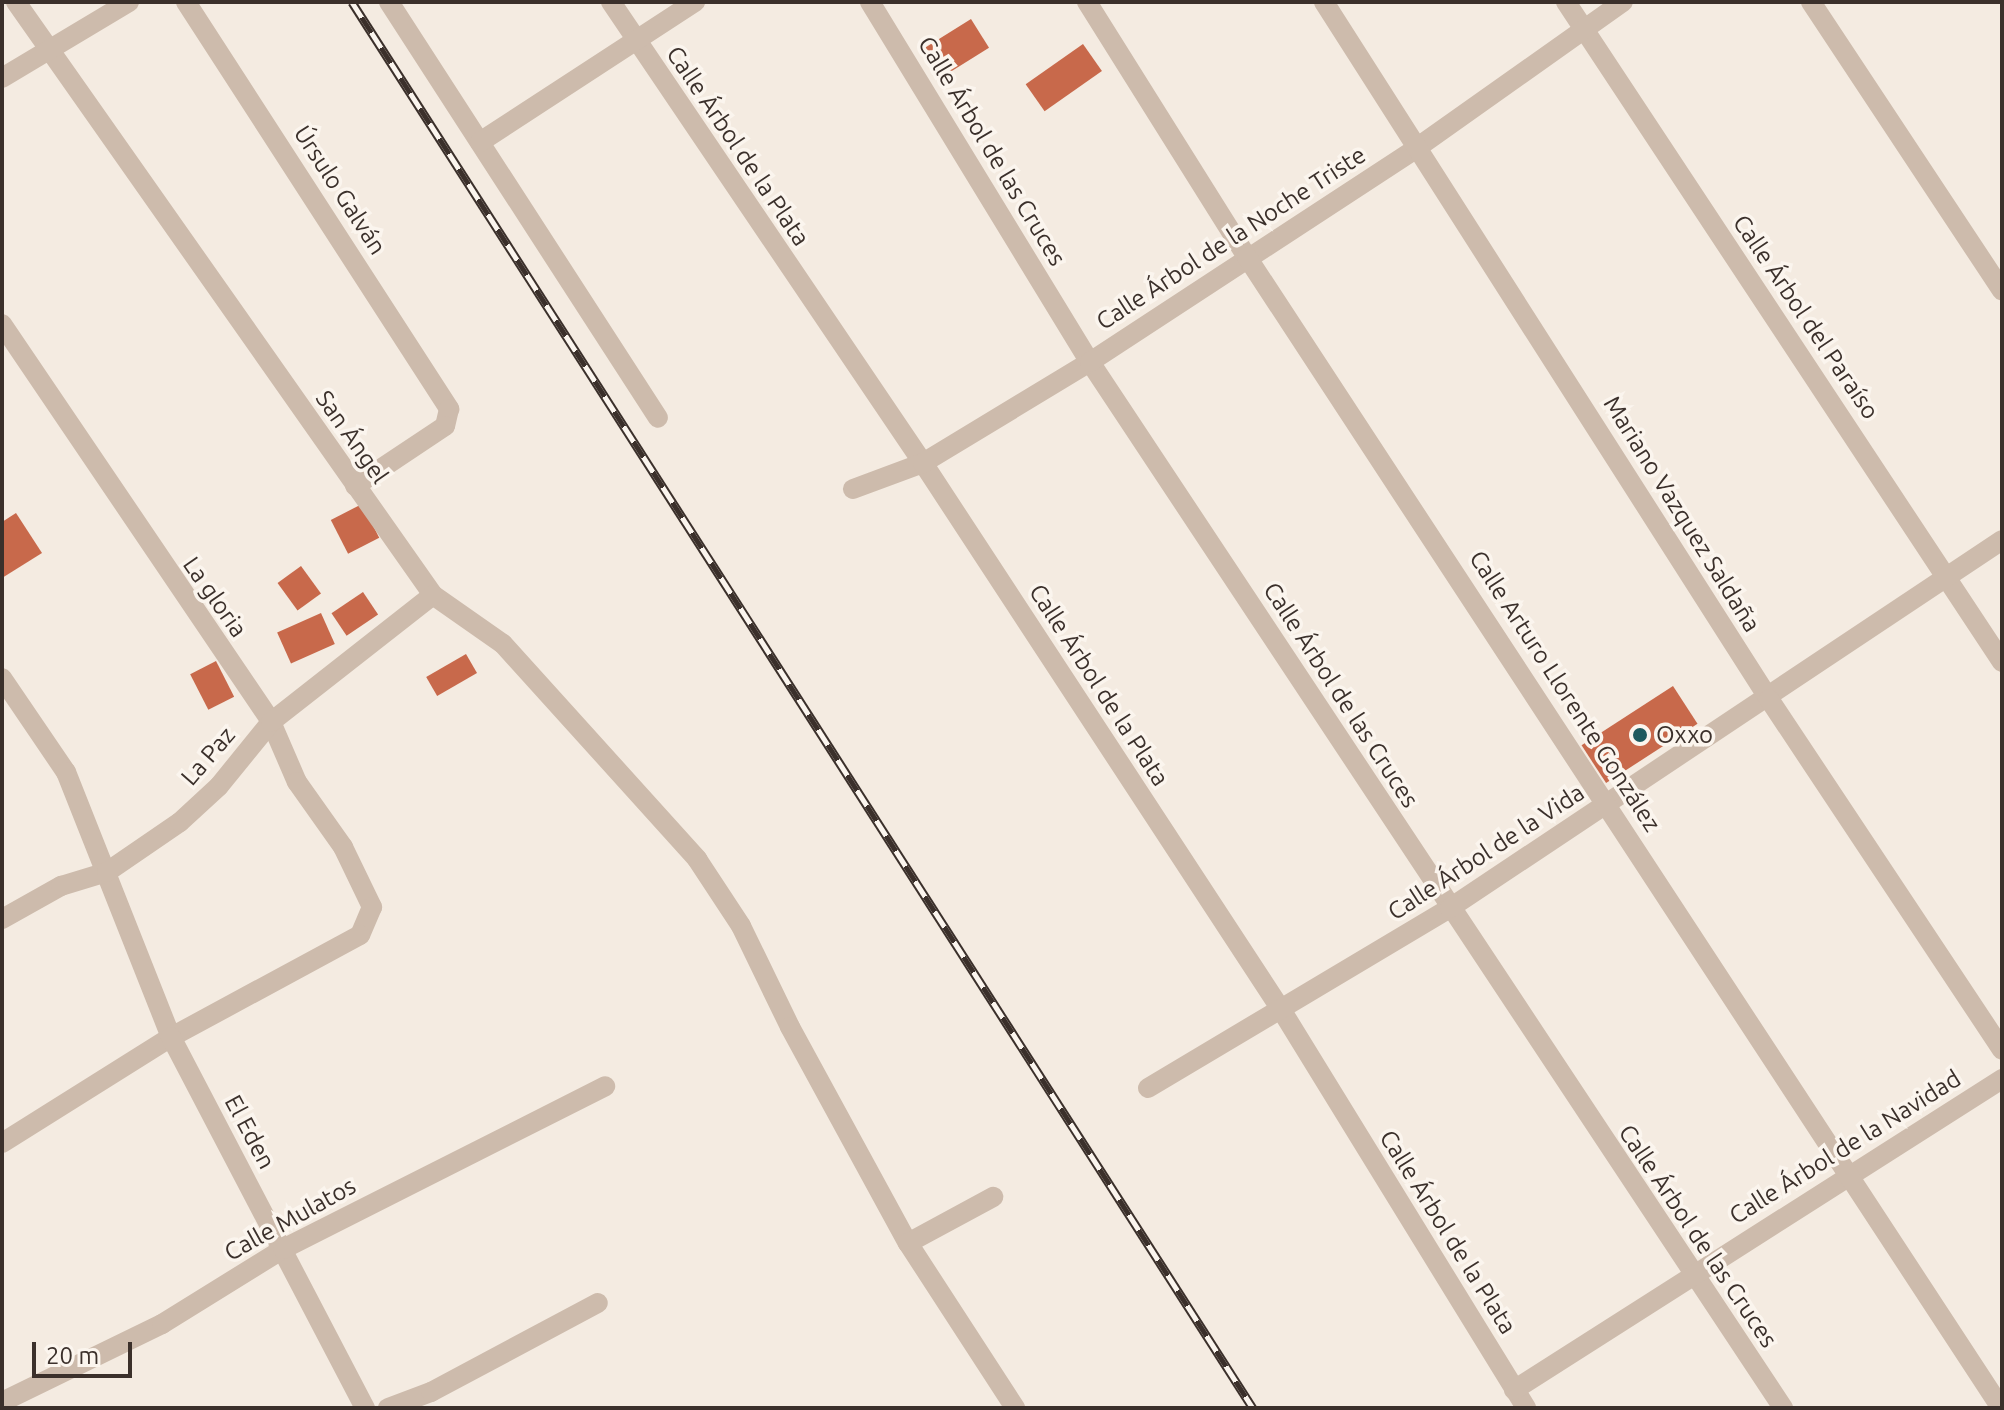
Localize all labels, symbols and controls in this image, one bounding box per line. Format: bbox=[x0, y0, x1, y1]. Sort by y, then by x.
street label: Calle Árbol de las Cruces bbox=[912, 31, 1072, 271]
street label: Calle Árbol de la Plata bbox=[660, 41, 816, 251]
street label: Úrsulo Galván bbox=[288, 120, 392, 260]
street label: Calle Árbol de la Noche Triste bbox=[1091, 140, 1371, 336]
street label: Calle Árbol del Paraíso bbox=[1727, 209, 1885, 425]
street label: San Ángel bbox=[310, 385, 394, 489]
street label: Mariano Vazquez Saldaña bbox=[1597, 391, 1767, 637]
street label: Calle Arturo Llorente González bbox=[1463, 545, 1667, 837]
street label: La gloria bbox=[177, 551, 253, 643]
street label: Calle Árbol de las Cruces bbox=[1257, 577, 1425, 813]
street label: Calle Árbol de la Plata bbox=[1023, 579, 1175, 791]
street label: La Paz bbox=[175, 721, 241, 791]
place label: Oxxo bbox=[1656, 721, 1713, 749]
marker: Oxxo bbox=[1631, 726, 1649, 744]
street label: Calle Árbol de la Vida bbox=[1382, 778, 1590, 926]
street label: Calle Árbol de la Navidad bbox=[1724, 1064, 1966, 1230]
street label: El Eden bbox=[219, 1090, 281, 1174]
street label: Calle Árbol de las Cruces bbox=[1613, 1119, 1783, 1353]
street label: Calle Árbol de la Plata bbox=[1374, 1125, 1522, 1339]
street label: Calle Mulatos bbox=[219, 1171, 361, 1267]
scale bar bbox=[36, 1326, 136, 1376]
text: 20 m bbox=[46, 1342, 99, 1369]

